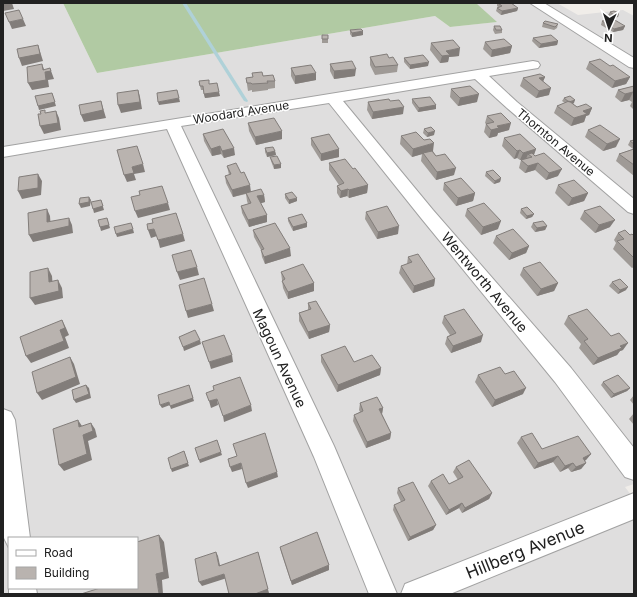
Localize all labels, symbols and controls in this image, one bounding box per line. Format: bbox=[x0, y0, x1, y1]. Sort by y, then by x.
north arrow bbox=[589, 8, 629, 48]
text: N bbox=[604, 31, 613, 45]
street label: Woodard Avenue bbox=[192, 97, 290, 127]
street label: Thornton Avenue bbox=[514, 105, 598, 179]
street label: Wentworth Avenue bbox=[438, 229, 532, 335]
street label: Magoun Avenue bbox=[250, 306, 310, 410]
street label: Hillberg Avenue bbox=[463, 517, 587, 583]
legend bbox=[8, 537, 138, 589]
text: Road bbox=[44, 545, 73, 560]
text: Building bbox=[44, 565, 89, 580]

